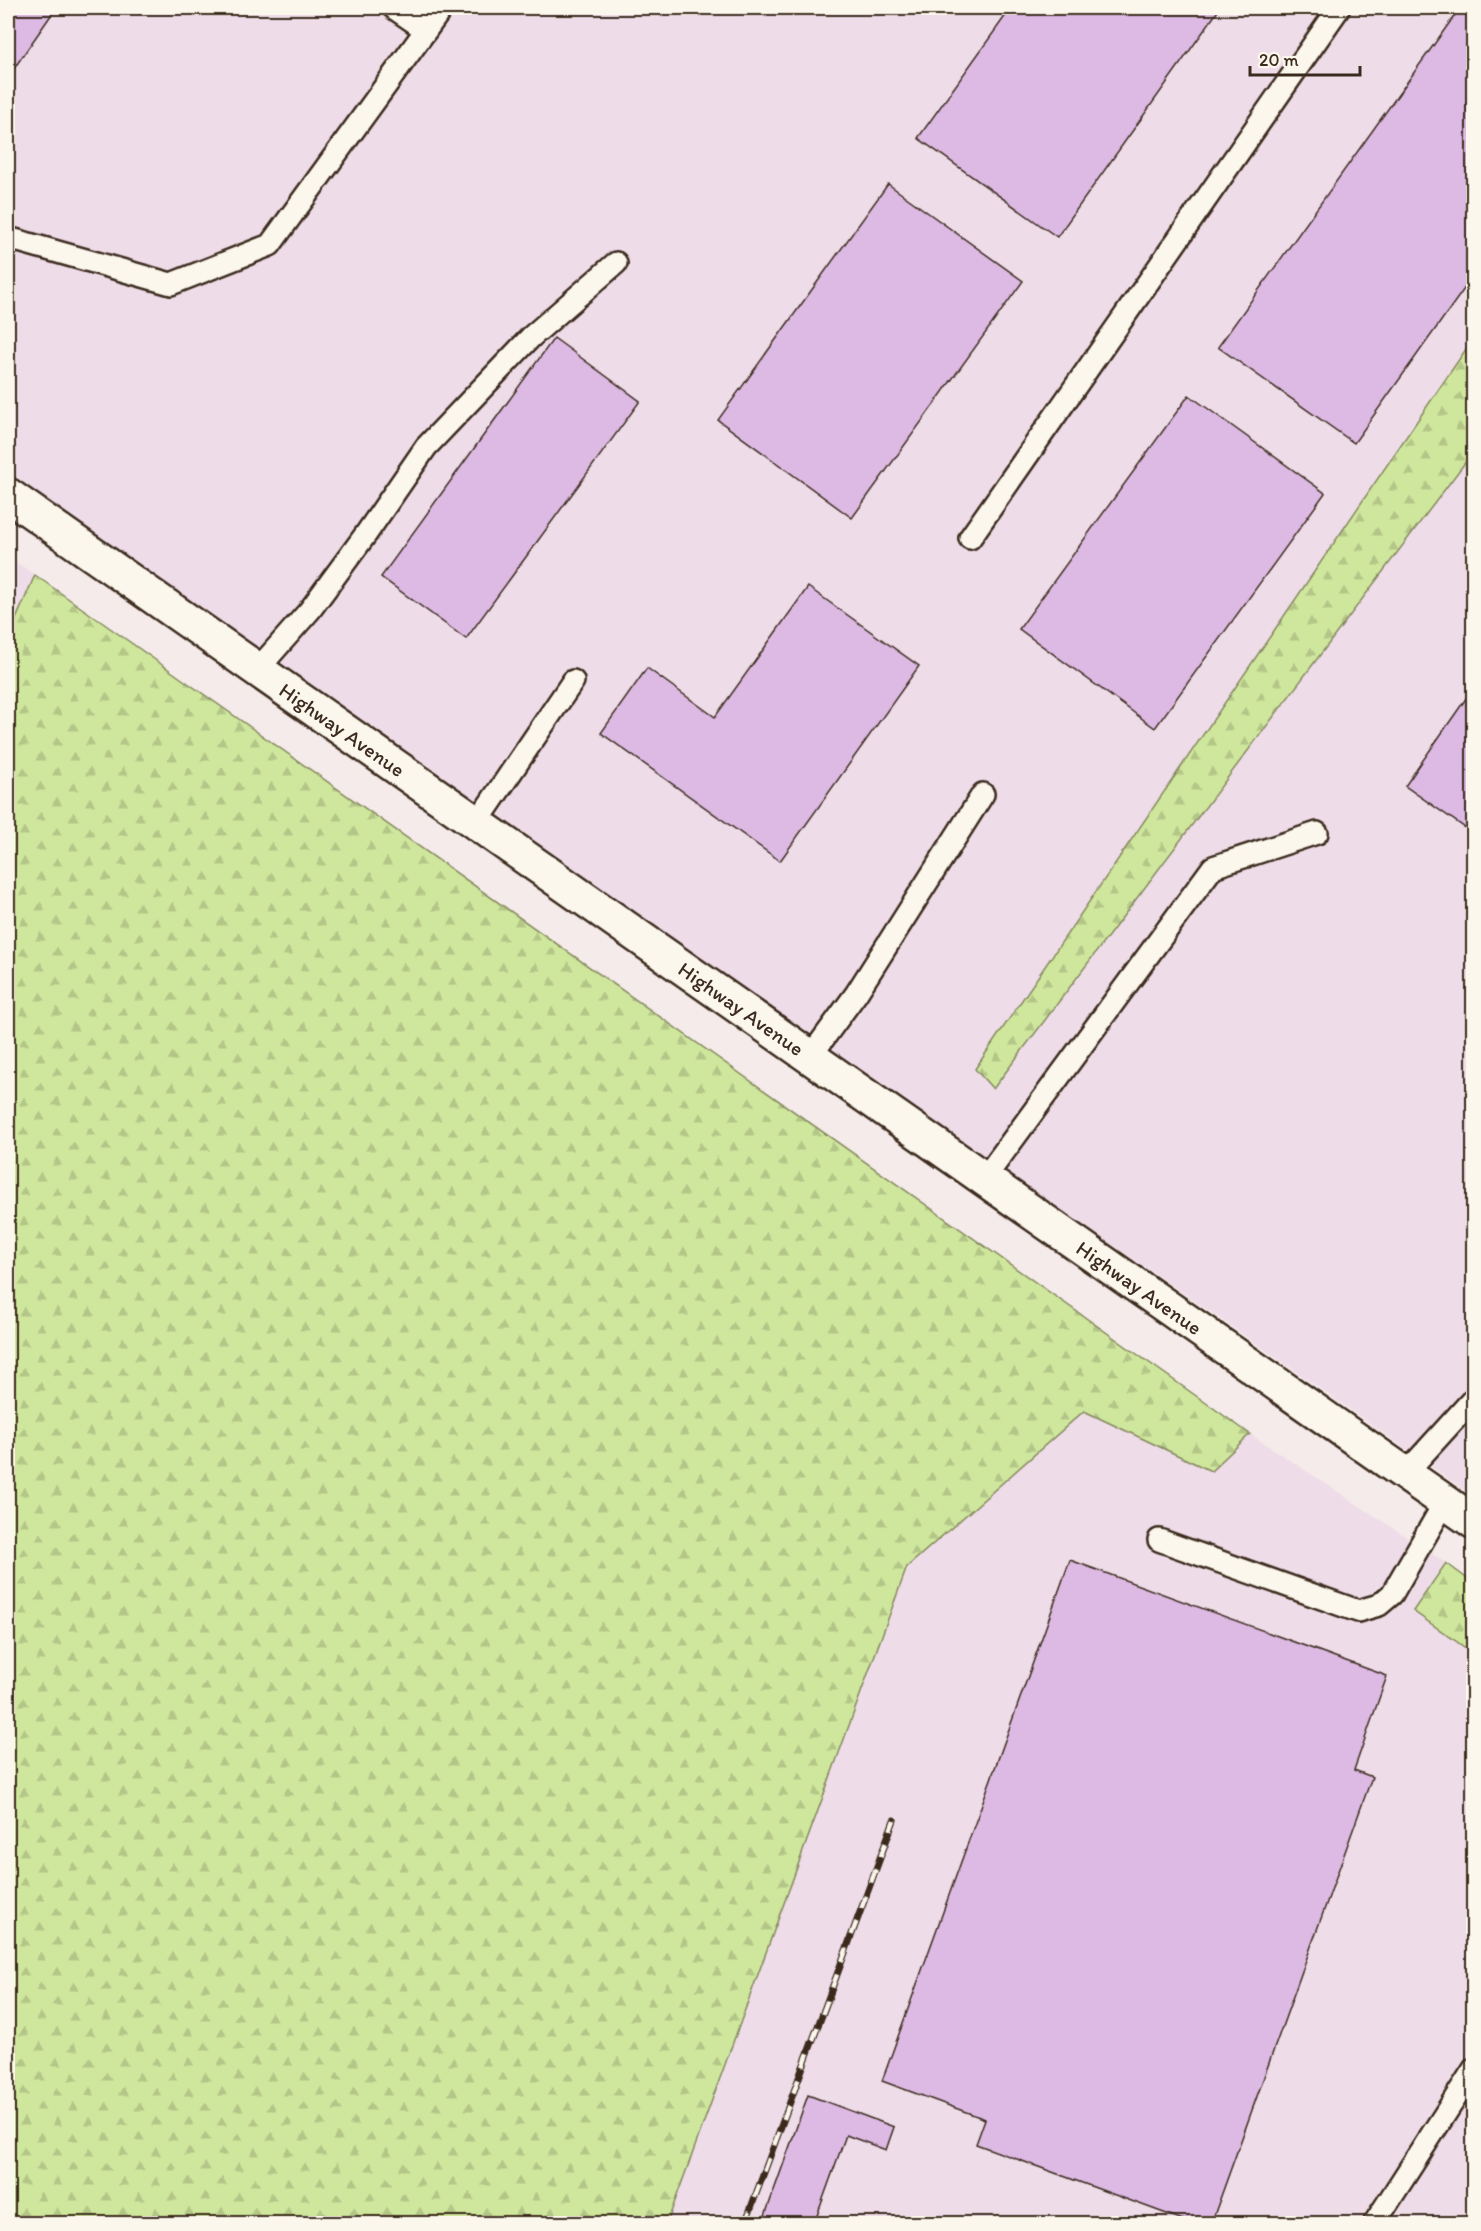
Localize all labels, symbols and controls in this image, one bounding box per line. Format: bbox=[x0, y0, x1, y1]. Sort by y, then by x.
scale bar bbox=[1250, 39, 1360, 77]
text: 20 m bbox=[1259, 49, 1299, 71]
street label: Highway Avenue bbox=[275, 677, 410, 782]
street label: Highway Avenue bbox=[674, 956, 809, 1061]
street label: Highway Avenue bbox=[1072, 1235, 1207, 1340]

